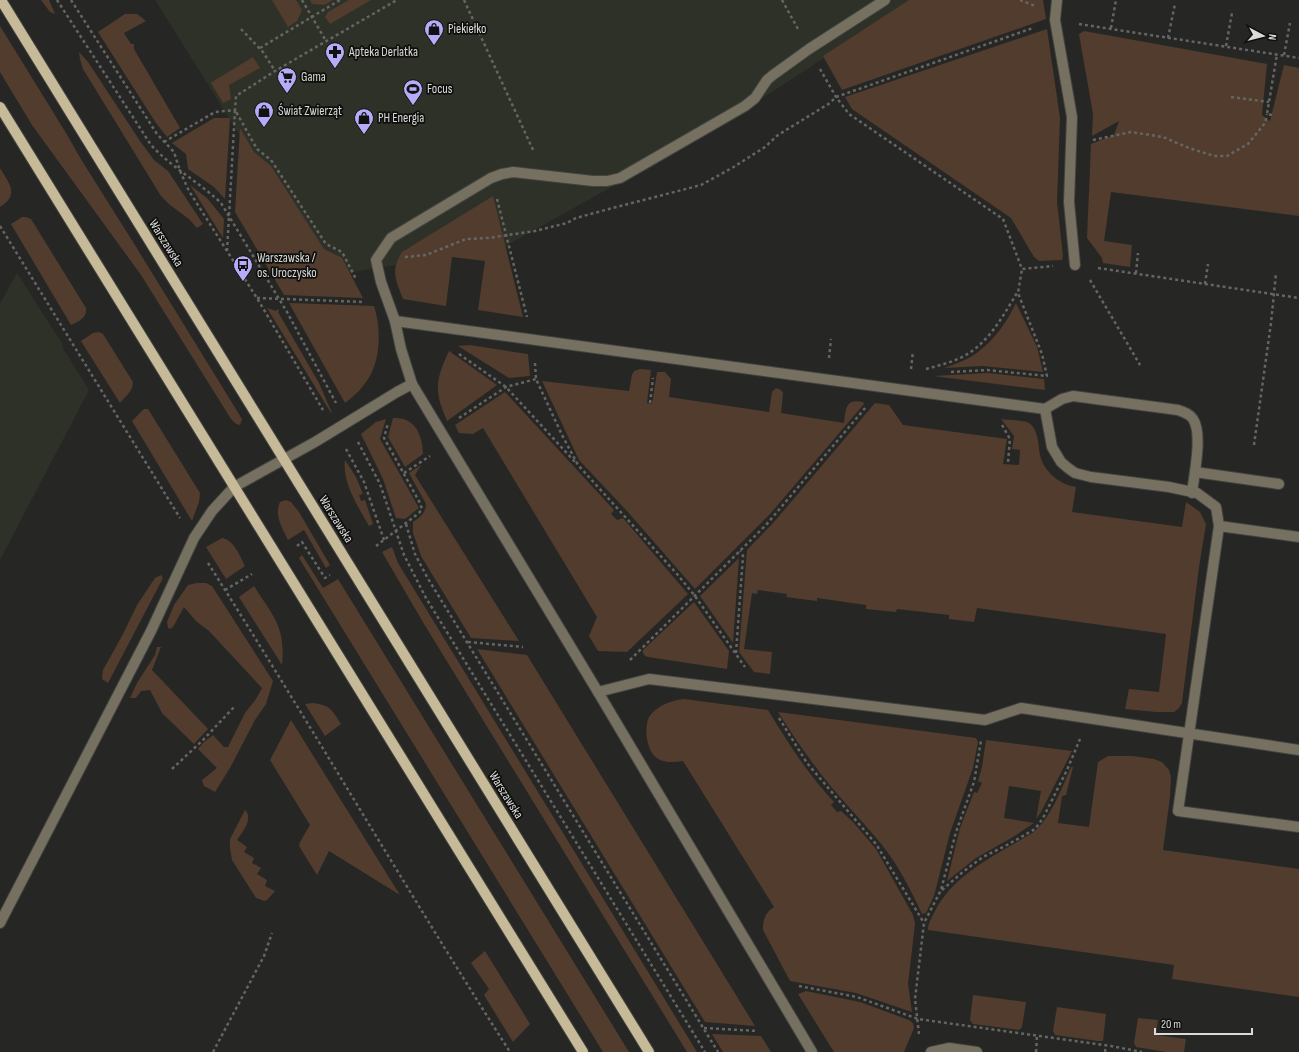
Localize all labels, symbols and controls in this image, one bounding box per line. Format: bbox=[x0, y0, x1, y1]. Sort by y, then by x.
north arrow bbox=[1243, 16, 1283, 56]
shop icon: Piekiełko bbox=[423, 18, 445, 46]
place label: Piekiełko bbox=[448, 21, 486, 37]
text: N bbox=[1266, 33, 1279, 41]
pharmacy icon: Apteka Derlatka bbox=[324, 41, 346, 69]
place label: Apteka Derlatka bbox=[348, 44, 418, 60]
supermarket icon: Gama bbox=[276, 66, 298, 94]
place label: Gama bbox=[301, 69, 326, 85]
sports icon: Focus bbox=[402, 78, 424, 106]
place label: Focus bbox=[427, 81, 453, 97]
shop icon: Świat Zwierząt bbox=[253, 100, 275, 128]
place label: Świat Zwierząt bbox=[278, 103, 342, 119]
shop icon: PH Energia bbox=[353, 107, 375, 135]
place label: PH Energia bbox=[378, 110, 424, 126]
street label: Warszawska bbox=[145, 216, 187, 270]
place label: Warszawska / os. Uroczysko bbox=[257, 250, 317, 281]
bus stop icon: Warszawska / os. Uroczysko bbox=[232, 254, 254, 282]
street label: Warszawska bbox=[315, 492, 357, 546]
street label: Warszawska bbox=[485, 768, 527, 822]
scale bar bbox=[1155, 1010, 1252, 1036]
text: 20 m bbox=[1161, 1017, 1181, 1032]

